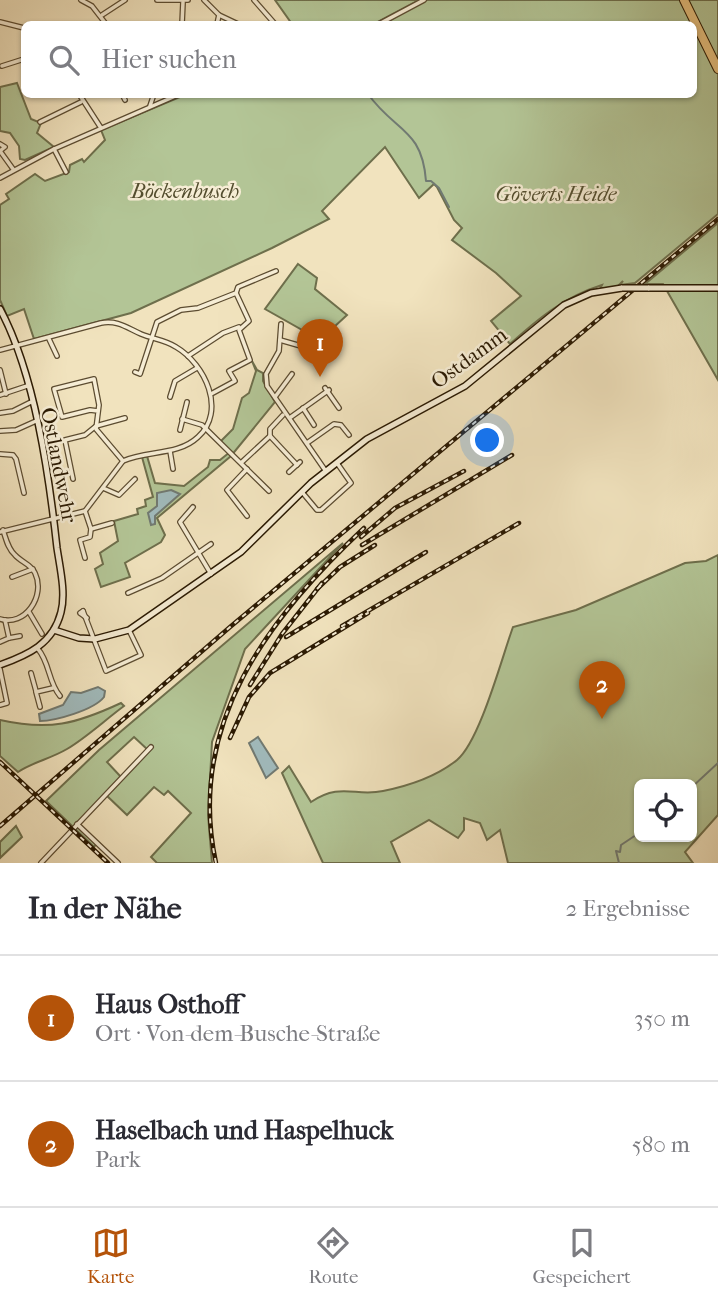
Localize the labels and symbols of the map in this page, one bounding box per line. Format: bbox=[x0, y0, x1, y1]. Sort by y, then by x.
park label: Böckenbusch bbox=[130, 179, 239, 203]
park label: Göverts Heide bbox=[495, 182, 617, 206]
pin: 1 bbox=[297, 319, 343, 377]
street label: Ostdamm bbox=[426, 322, 512, 394]
street label: Ostlandwehr bbox=[36, 405, 82, 525]
your location bbox=[470, 423, 504, 457]
pin: 2 bbox=[579, 661, 625, 719]

